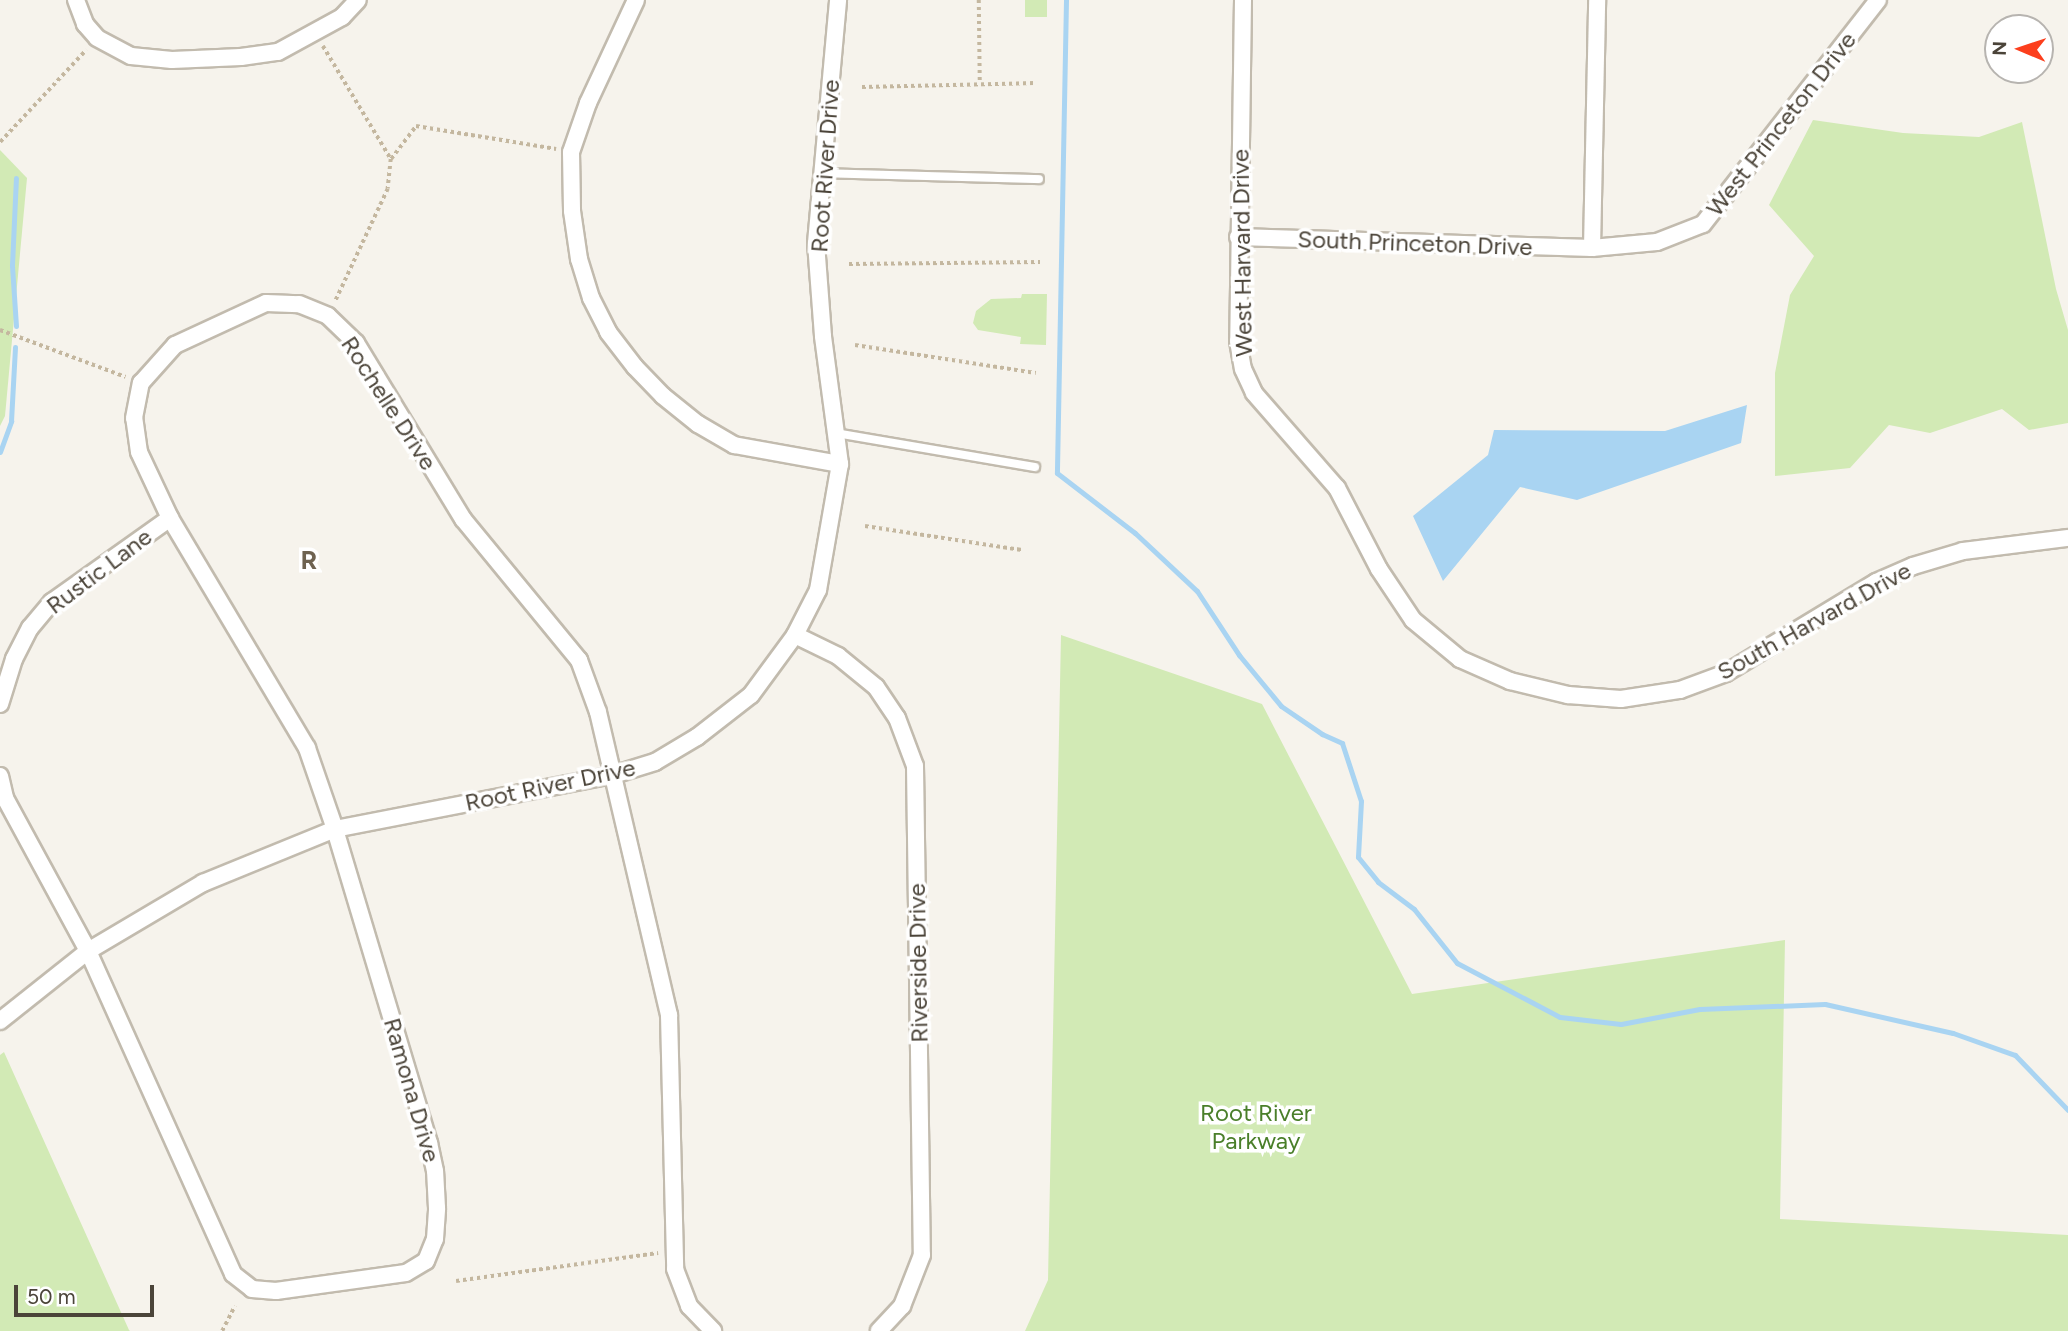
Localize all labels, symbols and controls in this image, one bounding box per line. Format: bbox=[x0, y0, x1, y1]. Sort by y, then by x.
north arrow bbox=[1984, 14, 2054, 84]
street label: West Princeton Drive bbox=[1700, 26, 1862, 222]
text: N bbox=[1988, 41, 2011, 56]
street label: Root River Drive bbox=[805, 79, 845, 253]
street label: West Harvard Drive bbox=[1226, 149, 1258, 357]
street label: South Princeton Drive bbox=[1297, 225, 1533, 261]
street label: Rochelle Drive bbox=[335, 331, 443, 475]
street label: Rustic Lane bbox=[41, 522, 157, 620]
district label: R bbox=[301, 545, 317, 577]
street label: South Harvard Drive bbox=[1712, 556, 1916, 686]
street label: Root River Drive bbox=[462, 753, 638, 817]
street label: Riverside Drive bbox=[902, 883, 934, 1043]
street label: Ramona Drive bbox=[378, 1015, 446, 1165]
park label: Root River Parkway bbox=[1200, 1099, 1312, 1155]
scale bar bbox=[18, 1272, 158, 1316]
text: 50 m bbox=[27, 1284, 76, 1309]

